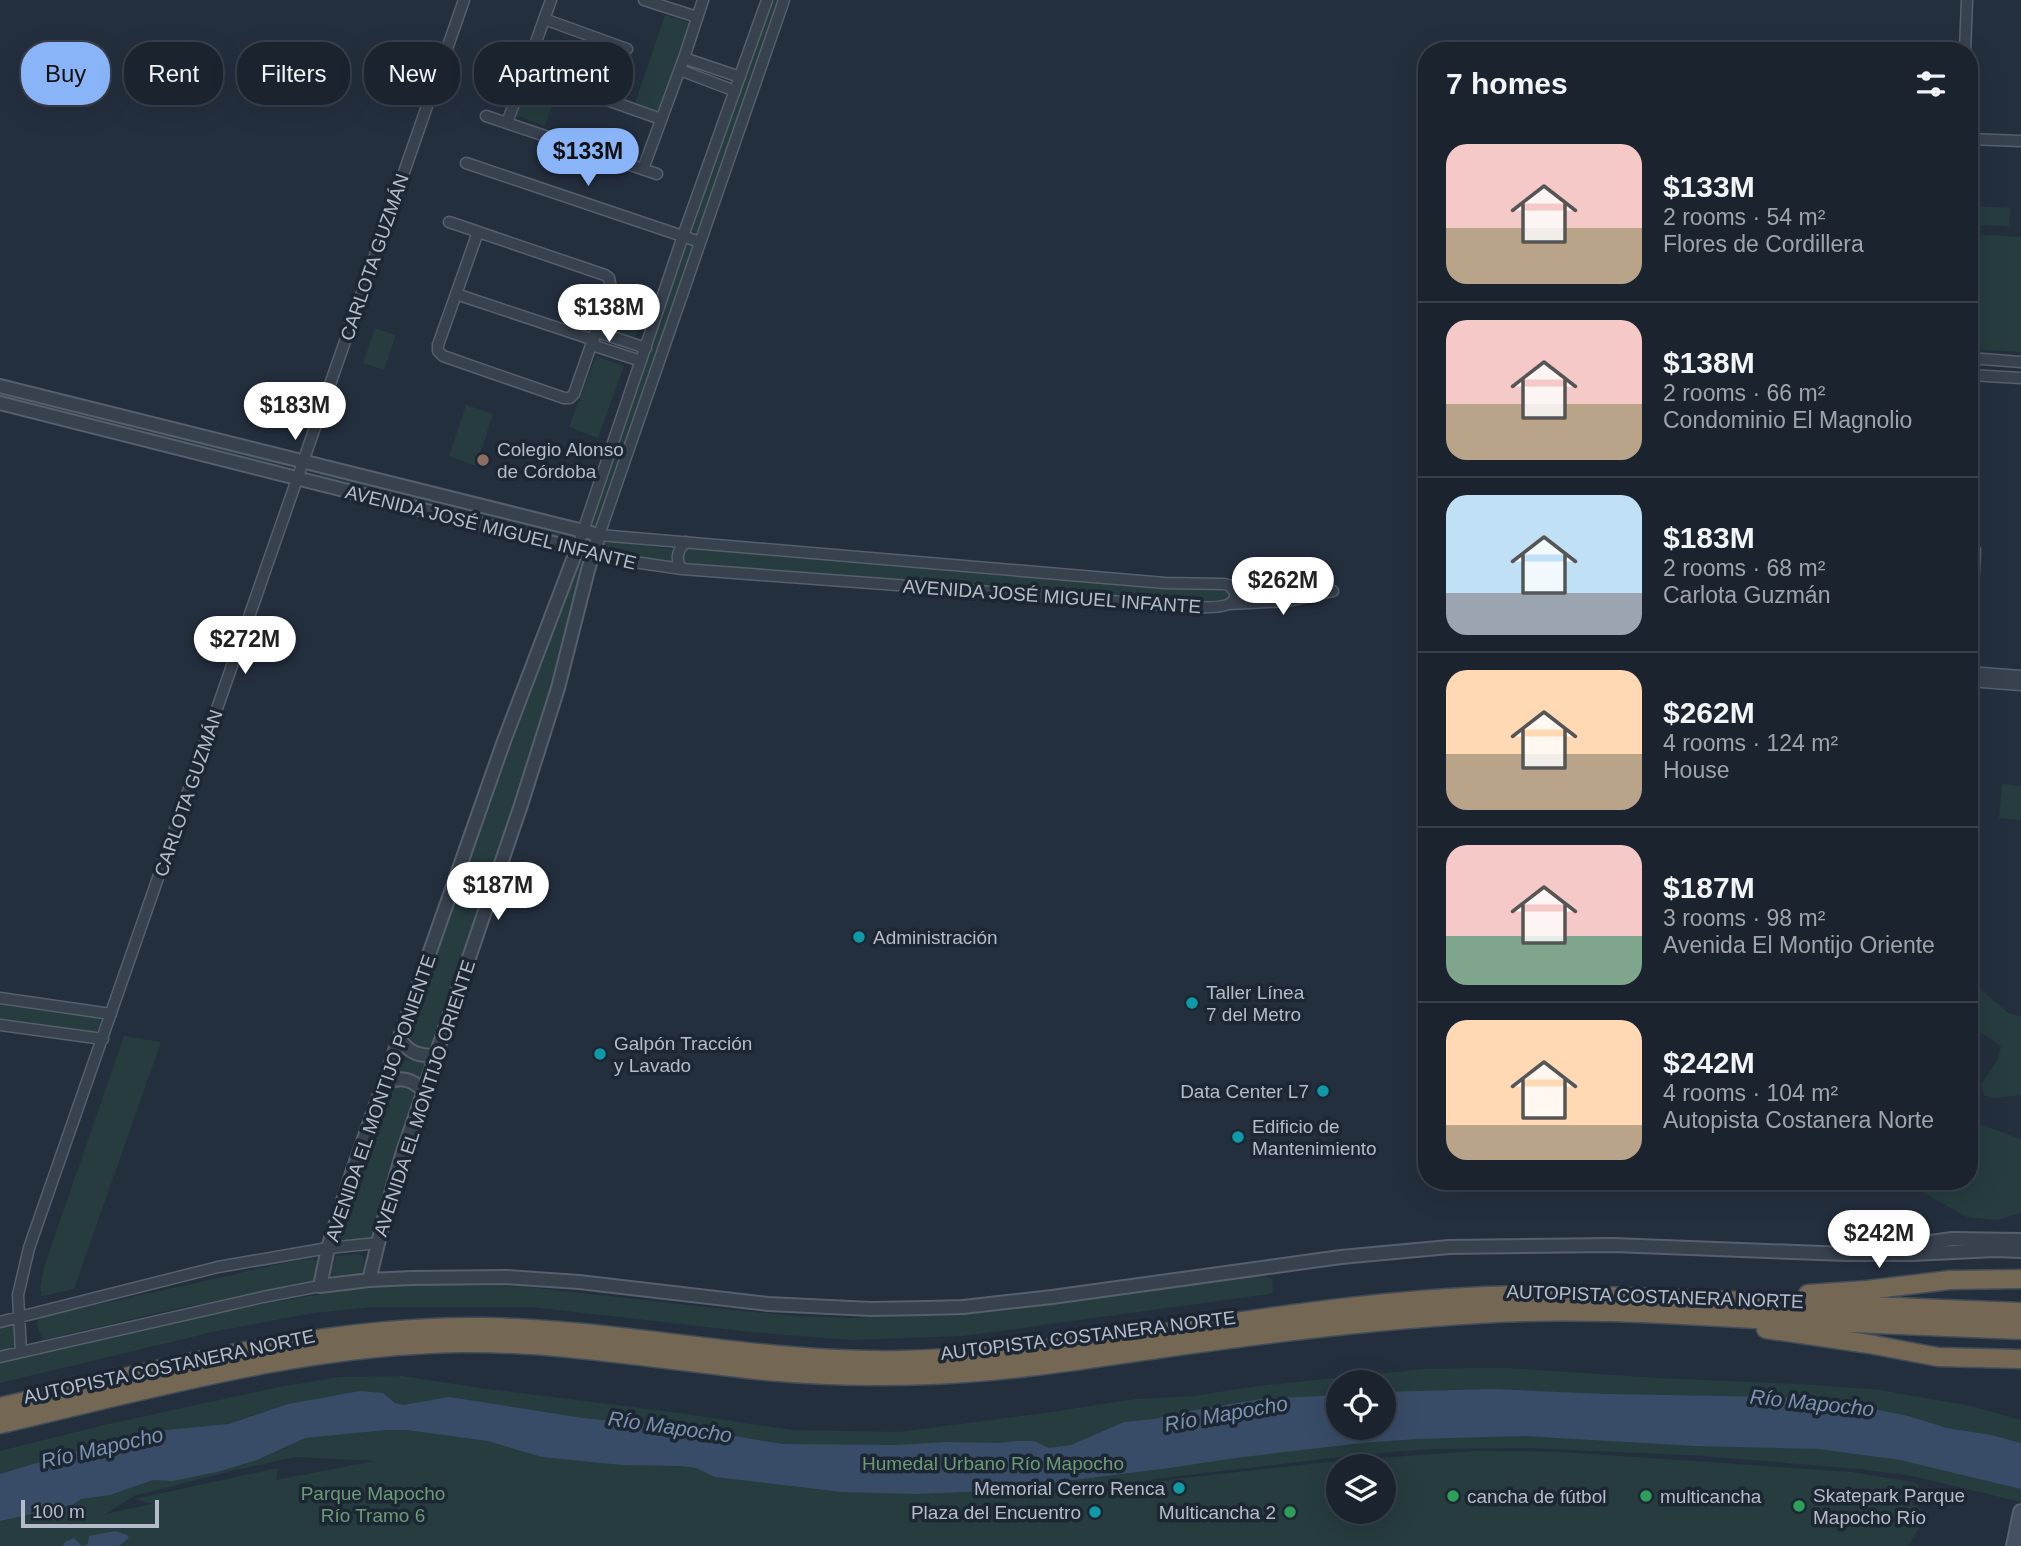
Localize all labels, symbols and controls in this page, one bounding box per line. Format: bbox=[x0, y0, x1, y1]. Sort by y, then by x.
chip: Buy bbox=[21, 42, 110, 105]
chip: Rent bbox=[124, 42, 223, 105]
chip: Filters bbox=[237, 42, 350, 105]
chip: New bbox=[364, 42, 460, 105]
chip: Apartment bbox=[474, 42, 633, 105]
icon: filters bbox=[1912, 65, 1950, 103]
text: 7 homes bbox=[1446, 67, 1568, 100]
pin: $133M bbox=[539, 128, 637, 188]
text: $133M bbox=[553, 138, 623, 164]
text: $133M bbox=[1663, 170, 1755, 203]
street label: CARLOTA GUZMÁN bbox=[336, 171, 413, 343]
icon: home bbox=[1502, 172, 1586, 256]
text: 2 rooms · 54 m² bbox=[1663, 204, 1825, 230]
text: Flores de Cordillera bbox=[1663, 231, 1864, 257]
pin: $138M bbox=[560, 284, 658, 344]
text: $138M bbox=[574, 294, 644, 320]
text: $138M bbox=[1663, 346, 1755, 379]
icon: home bbox=[1502, 348, 1586, 432]
text: 2 rooms · 66 m² bbox=[1663, 380, 1825, 406]
pin: $183M bbox=[246, 382, 344, 442]
text: $183M bbox=[260, 392, 330, 418]
text: Condominio El Magnolio bbox=[1663, 407, 1912, 433]
place label: Colegio Alonso de Córdoba bbox=[497, 439, 624, 482]
marker: Colegio Alonso de Córdoba bbox=[475, 452, 491, 468]
street label: AVENIDA JOSÉ MIGUEL INFANTE bbox=[343, 481, 638, 574]
text: $183M bbox=[1663, 521, 1755, 554]
icon: home bbox=[1502, 523, 1586, 607]
text: 2 rooms · 68 m² bbox=[1663, 555, 1825, 581]
pin: $262M bbox=[1234, 558, 1332, 617]
text: $262M bbox=[1248, 567, 1318, 593]
street label: AVENIDA JOSÉ MIGUEL INFANTE bbox=[902, 576, 1202, 617]
text: Carlota Guzmán bbox=[1663, 582, 1830, 608]
pin: $272M bbox=[196, 616, 294, 676]
text: $272M bbox=[210, 626, 280, 652]
text: $262M bbox=[1663, 696, 1755, 729]
icon: home bbox=[1502, 698, 1586, 782]
street label: CARLOTA GUZMÁN bbox=[150, 707, 227, 879]
text: 4 rooms · 124 m² bbox=[1663, 730, 1838, 756]
text: House bbox=[1663, 757, 1729, 783]
pin: $187M bbox=[449, 862, 547, 922]
text: $187M bbox=[1663, 871, 1755, 904]
text: $187M bbox=[463, 872, 533, 898]
icon: home bbox=[1502, 873, 1586, 957]
text: 3 rooms · 98 m² bbox=[1663, 905, 1825, 931]
place label: Administración bbox=[873, 927, 998, 948]
marker: Administración bbox=[851, 929, 867, 945]
text: Avenida El Montijo Oriente bbox=[1663, 932, 1935, 958]
street label: AVENIDA EL MONTIJO PONIENTE bbox=[321, 952, 440, 1244]
street label: AVENIDA EL MONTIJO ORIENTE bbox=[370, 957, 479, 1239]
place label: Taller Línea 7 del Metro bbox=[1206, 982, 1305, 1025]
marker: Taller Línea 7 del Metro bbox=[1184, 995, 1200, 1011]
place label: Galpón Tracción y Lavado bbox=[614, 1033, 752, 1076]
marker: Galpón Tracción y Lavado bbox=[592, 1046, 608, 1062]
text: $242M bbox=[1663, 1046, 1755, 1079]
icon: home bbox=[1502, 1048, 1586, 1132]
text: 4 rooms · 104 m² bbox=[1663, 1080, 1838, 1106]
place label: Data Center L7 bbox=[1180, 1081, 1309, 1102]
marker: Data Center L7 bbox=[1315, 1083, 1331, 1099]
text: Autopista Costanera Norte bbox=[1663, 1107, 1934, 1133]
place label: Edificio de Mantenimiento bbox=[1252, 1116, 1377, 1159]
marker: Edificio de Mantenimiento bbox=[1230, 1129, 1246, 1145]
pin: $242M bbox=[1830, 1210, 1928, 1270]
text: $242M bbox=[1844, 1220, 1914, 1246]
street label: AUTOPISTA COSTANERA NORTE bbox=[1506, 1281, 1804, 1312]
street label: AUTOPISTA COSTANERA NORTE bbox=[939, 1307, 1237, 1364]
street label: AUTOPISTA COSTANERA NORTE bbox=[21, 1325, 317, 1408]
map controls bbox=[1326, 1370, 1396, 1524]
button: locate bbox=[1326, 1370, 1396, 1440]
water label: Río Mapocho bbox=[1749, 1385, 1876, 1421]
water label: Río Mapocho bbox=[1162, 1391, 1290, 1436]
water label: Río Mapocho bbox=[607, 1406, 734, 1447]
water label: Río Mapocho bbox=[38, 1422, 166, 1473]
park label: Humedal Urbano Río Mapocho bbox=[862, 1453, 1124, 1474]
button: layers bbox=[1326, 1454, 1396, 1524]
place label: Memorial Cerro Renca bbox=[974, 1478, 1165, 1499]
marker: Memorial Cerro Renca bbox=[1171, 1480, 1187, 1496]
park label: Parque Mapocho Río Tramo 6 bbox=[301, 1483, 445, 1526]
place label: Skatepark Parque Mapocho Río bbox=[1813, 1485, 1965, 1528]
place label: cancha de fútbol bbox=[1467, 1486, 1606, 1507]
place label: multicancha bbox=[1660, 1486, 1762, 1507]
marker: cancha de fútbol bbox=[1445, 1488, 1461, 1504]
marker: multicancha bbox=[1638, 1488, 1654, 1504]
scale bar bbox=[21, 1497, 159, 1529]
marker: Skatepark Parque Mapocho Río bbox=[1791, 1498, 1807, 1514]
text: 100 m bbox=[32, 1501, 85, 1522]
place label: Plaza del Encuentro bbox=[911, 1502, 1081, 1523]
place label: Multicancha 2 bbox=[1159, 1502, 1276, 1523]
marker: Plaza del Encuentro bbox=[1087, 1504, 1103, 1520]
marker: Multicancha 2 bbox=[1282, 1504, 1298, 1520]

